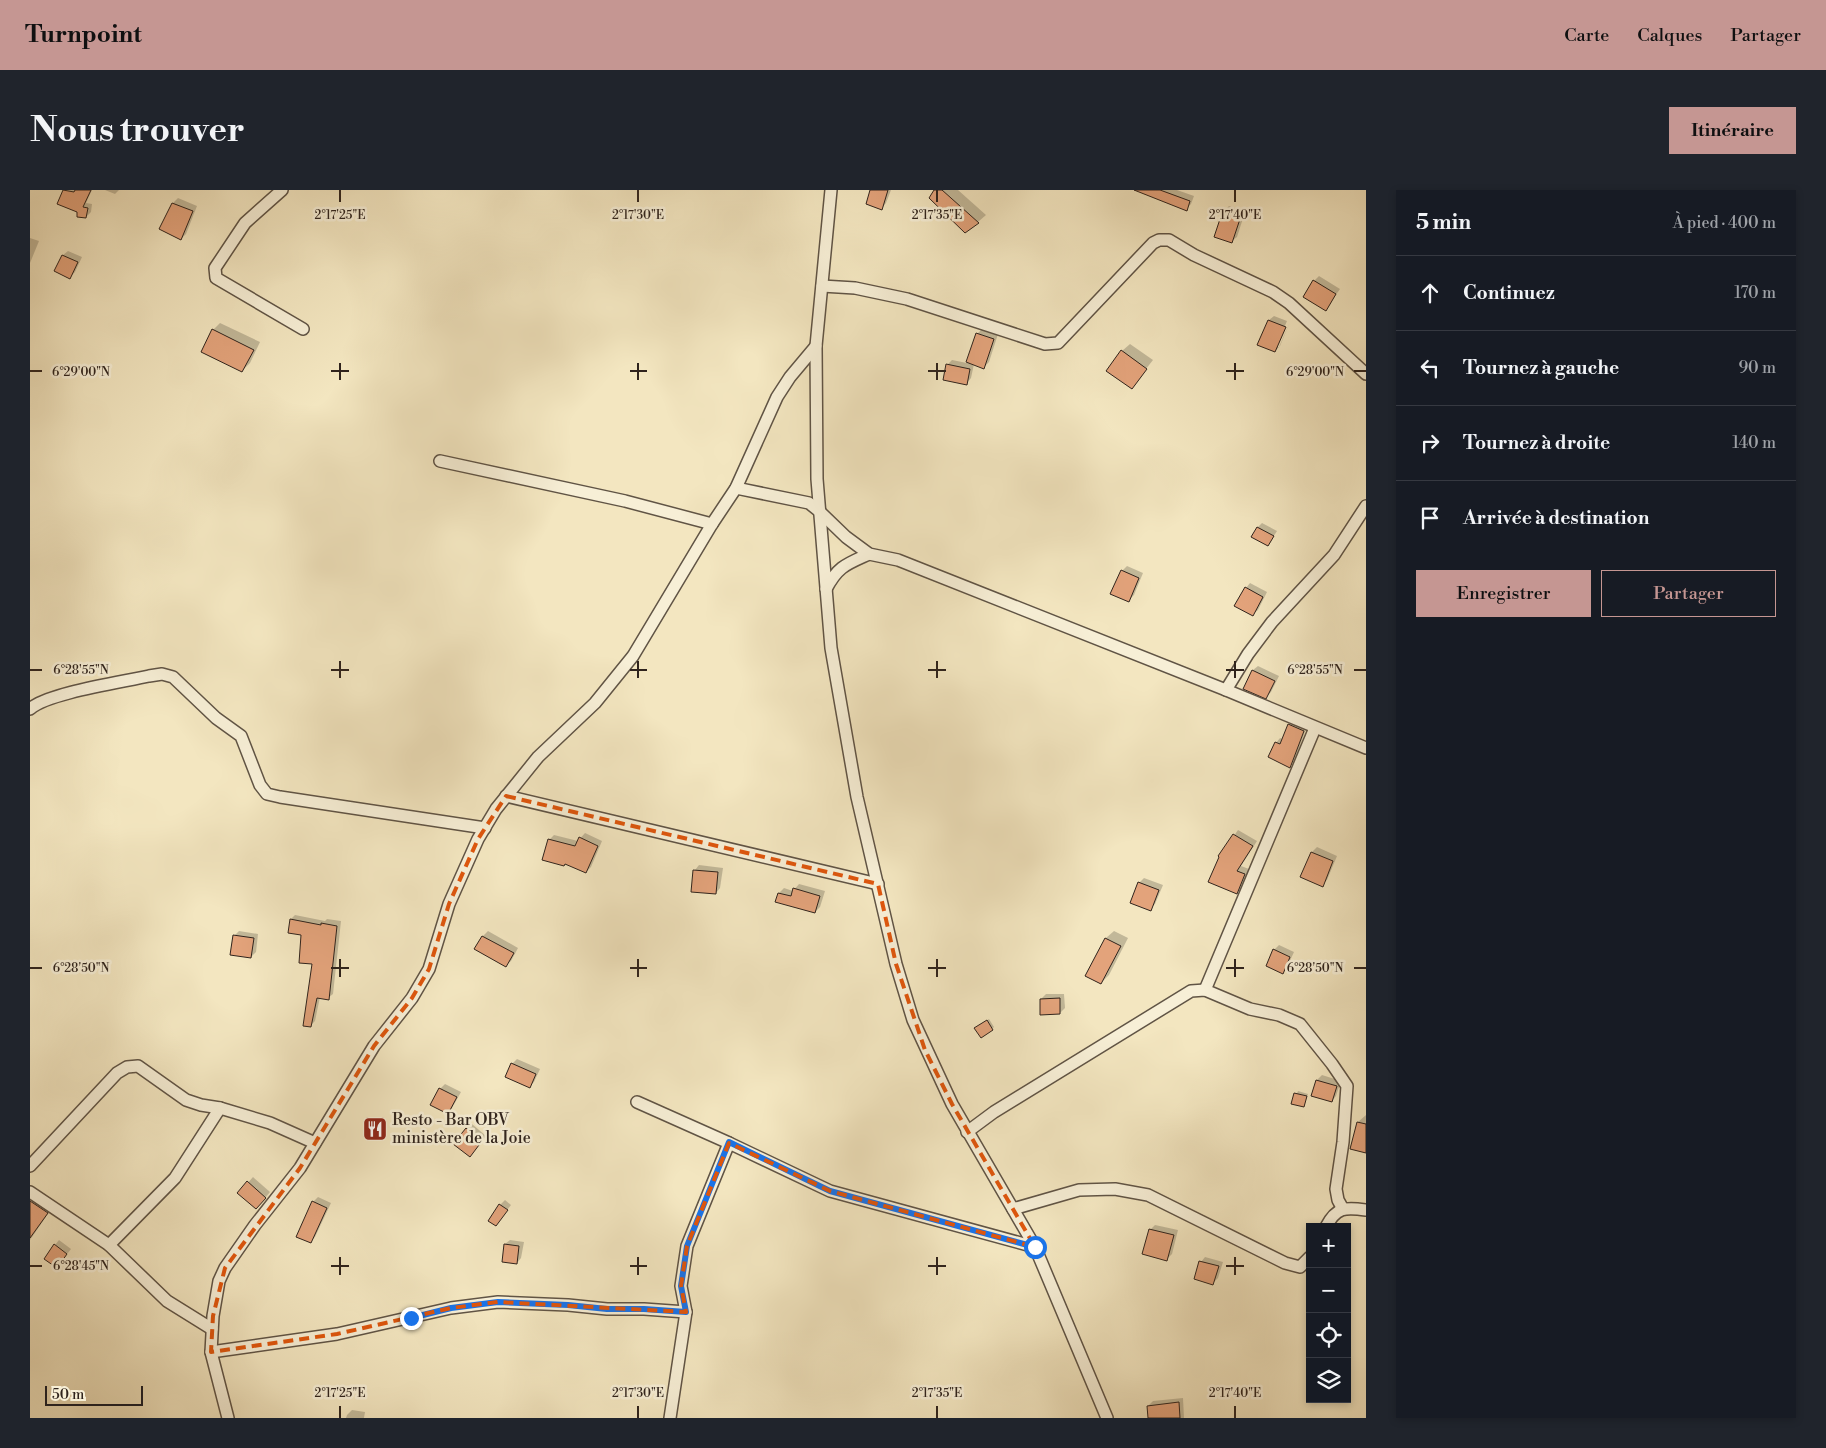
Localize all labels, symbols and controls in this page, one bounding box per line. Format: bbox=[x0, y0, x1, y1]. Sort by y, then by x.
text: Turnpoint bbox=[25, 20, 142, 50]
text: Carte bbox=[1564, 24, 1609, 47]
text: Calques bbox=[1637, 24, 1702, 47]
text: Partager bbox=[1730, 24, 1801, 47]
button: Itinéraire bbox=[1669, 107, 1796, 154]
text: Nous trouver bbox=[30, 109, 245, 152]
text: 2°17'25"E bbox=[315, 208, 365, 223]
text: 2°17'30"E bbox=[612, 208, 664, 223]
text: 2°17'35"E bbox=[912, 208, 962, 223]
text: 2°17'40"E bbox=[1209, 208, 1261, 223]
text: 5 min bbox=[1416, 210, 1471, 236]
text: À pied · 400 m bbox=[1673, 213, 1776, 233]
icon: ahead bbox=[1416, 279, 1444, 307]
text: Continuez bbox=[1463, 281, 1555, 305]
text: 170 m bbox=[1734, 283, 1776, 303]
icon: left bbox=[1416, 354, 1444, 382]
text: Tournez à gauche bbox=[1463, 356, 1619, 380]
text: 90 m bbox=[1738, 358, 1776, 378]
text: 6°29'00"N bbox=[52, 365, 110, 380]
text: 6°29'00"N bbox=[1286, 365, 1344, 380]
icon: right bbox=[1416, 429, 1444, 457]
text: Tournez à droite bbox=[1463, 431, 1610, 455]
text: 140 m bbox=[1732, 433, 1776, 453]
icon: arrive bbox=[1416, 504, 1444, 532]
text: Arrivée à destination bbox=[1463, 506, 1649, 530]
button: Enregistrer bbox=[1416, 570, 1591, 617]
button: Partager bbox=[1601, 570, 1776, 617]
text: 6°28'55"N bbox=[53, 663, 109, 678]
text: 6°28'55"N bbox=[1287, 663, 1343, 678]
text: 6°28'50"N bbox=[53, 961, 109, 976]
text: 6°28'50"N bbox=[1287, 961, 1343, 976]
place label: Resto - Bar OBV ministère de la Joie bbox=[392, 1110, 531, 1148]
restaurant icon: Resto - Bar OBV ministère de la Joie bbox=[362, 1116, 388, 1142]
map controls bbox=[1306, 1223, 1351, 1403]
button: + bbox=[1306, 1223, 1351, 1268]
route start bbox=[1024, 1236, 1047, 1259]
text: 6°28'45"N bbox=[53, 1259, 109, 1274]
button: − bbox=[1306, 1268, 1351, 1313]
route end bbox=[400, 1307, 423, 1330]
button: locate bbox=[1306, 1313, 1351, 1358]
button: layers bbox=[1306, 1358, 1351, 1403]
scale bar bbox=[45, 1383, 142, 1406]
text: 50 m bbox=[52, 1386, 84, 1404]
text: 2°17'25"E bbox=[315, 1386, 365, 1401]
text: 2°17'30"E bbox=[612, 1386, 664, 1401]
text: 2°17'35"E bbox=[912, 1386, 962, 1401]
text: 2°17'40"E bbox=[1209, 1386, 1261, 1401]

